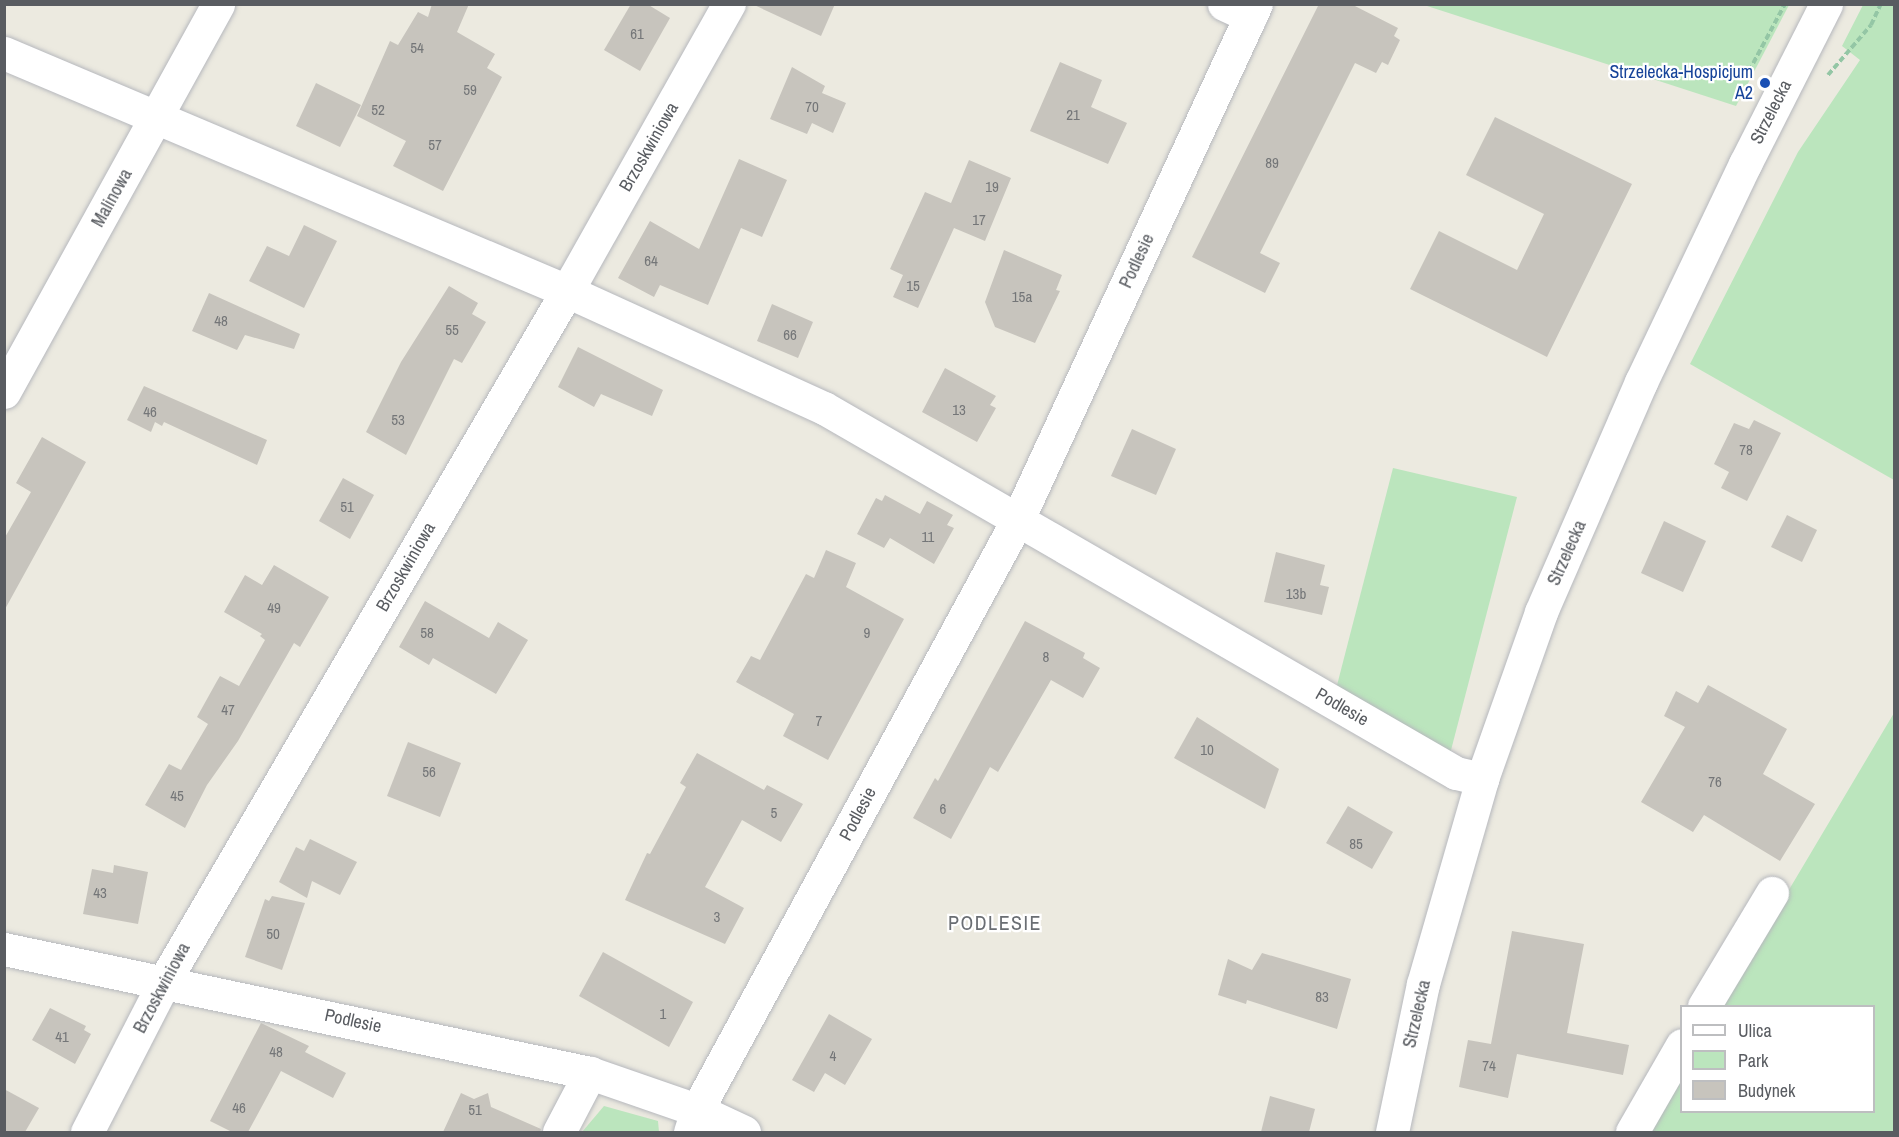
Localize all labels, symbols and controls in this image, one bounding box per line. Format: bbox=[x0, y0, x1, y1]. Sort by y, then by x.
house number: 61 bbox=[630, 25, 644, 43]
house number: 54 bbox=[410, 39, 424, 57]
place label: Strzelecka-Hospicjum A2 bbox=[1609, 62, 1753, 104]
street label: Strzelecka bbox=[1746, 76, 1796, 148]
marker: Strzelecka-Hospicjum A2 bbox=[1758, 76, 1772, 90]
house number: 59 bbox=[463, 81, 477, 99]
house number: 70 bbox=[805, 98, 819, 116]
street label: Brzoskwiniowa bbox=[615, 99, 683, 195]
house number: 52 bbox=[371, 101, 385, 119]
house number: 21 bbox=[1066, 106, 1080, 124]
house number: 57 bbox=[428, 136, 442, 154]
house number: 89 bbox=[1265, 154, 1279, 172]
street label: Malinowa bbox=[87, 165, 137, 231]
house number: 19 bbox=[985, 178, 999, 196]
house number: 17 bbox=[972, 211, 986, 229]
street label: Podlesie bbox=[1115, 230, 1159, 292]
house number: 64 bbox=[644, 252, 658, 270]
house number: 15 bbox=[906, 277, 920, 295]
house number: 15a bbox=[1012, 288, 1032, 306]
house number: 48 bbox=[214, 312, 228, 330]
house number: 55 bbox=[445, 321, 459, 339]
house number: 66 bbox=[783, 326, 797, 344]
house number: 13 bbox=[952, 401, 966, 419]
house number: 46 bbox=[143, 403, 157, 421]
house number: 53 bbox=[391, 411, 405, 429]
house number: 78 bbox=[1739, 441, 1753, 459]
house number: 51 bbox=[340, 498, 354, 516]
street label: Strzelecka bbox=[1543, 517, 1591, 589]
street label: Brzoskwiniowa bbox=[372, 519, 440, 615]
house number: 11 bbox=[922, 528, 934, 546]
house number: 13b bbox=[1286, 585, 1306, 603]
house number: 49 bbox=[267, 599, 281, 617]
house number: 58 bbox=[420, 624, 434, 642]
house number: 9 bbox=[864, 624, 870, 642]
house number: 8 bbox=[1043, 648, 1049, 666]
street label: Podlesie bbox=[1312, 683, 1372, 731]
house number: 47 bbox=[221, 701, 235, 719]
house number: 7 bbox=[816, 712, 822, 730]
house number: 10 bbox=[1200, 741, 1214, 759]
house number: 56 bbox=[422, 763, 436, 781]
house number: 76 bbox=[1708, 773, 1722, 791]
street label: Podlesie bbox=[835, 784, 881, 844]
house number: 45 bbox=[170, 787, 184, 805]
house number: 6 bbox=[940, 800, 946, 818]
house number: 5 bbox=[771, 804, 777, 822]
house number: 85 bbox=[1349, 835, 1363, 853]
house number: 43 bbox=[93, 884, 107, 902]
house number: 3 bbox=[714, 908, 720, 926]
district label: PODLESIE bbox=[948, 910, 1042, 934]
house number: 50 bbox=[266, 925, 280, 943]
street label: Brzoskwiniowa bbox=[129, 939, 195, 1037]
street label: Strzelecka bbox=[1399, 978, 1435, 1050]
house number: 83 bbox=[1315, 988, 1329, 1006]
street label: Podlesie bbox=[323, 1004, 383, 1038]
house number: 1 bbox=[660, 1005, 666, 1023]
legend bbox=[1680, 1005, 1875, 1113]
text: Ulica bbox=[1738, 1018, 1772, 1043]
house number: 41 bbox=[55, 1028, 69, 1046]
house number: 48 bbox=[269, 1043, 283, 1061]
house number: 4 bbox=[830, 1047, 836, 1065]
text: Park bbox=[1738, 1048, 1768, 1073]
house number: 74 bbox=[1482, 1057, 1496, 1075]
text: Budynek bbox=[1738, 1078, 1795, 1103]
house number: 46 bbox=[232, 1099, 246, 1117]
house number: 51 bbox=[468, 1101, 482, 1119]

